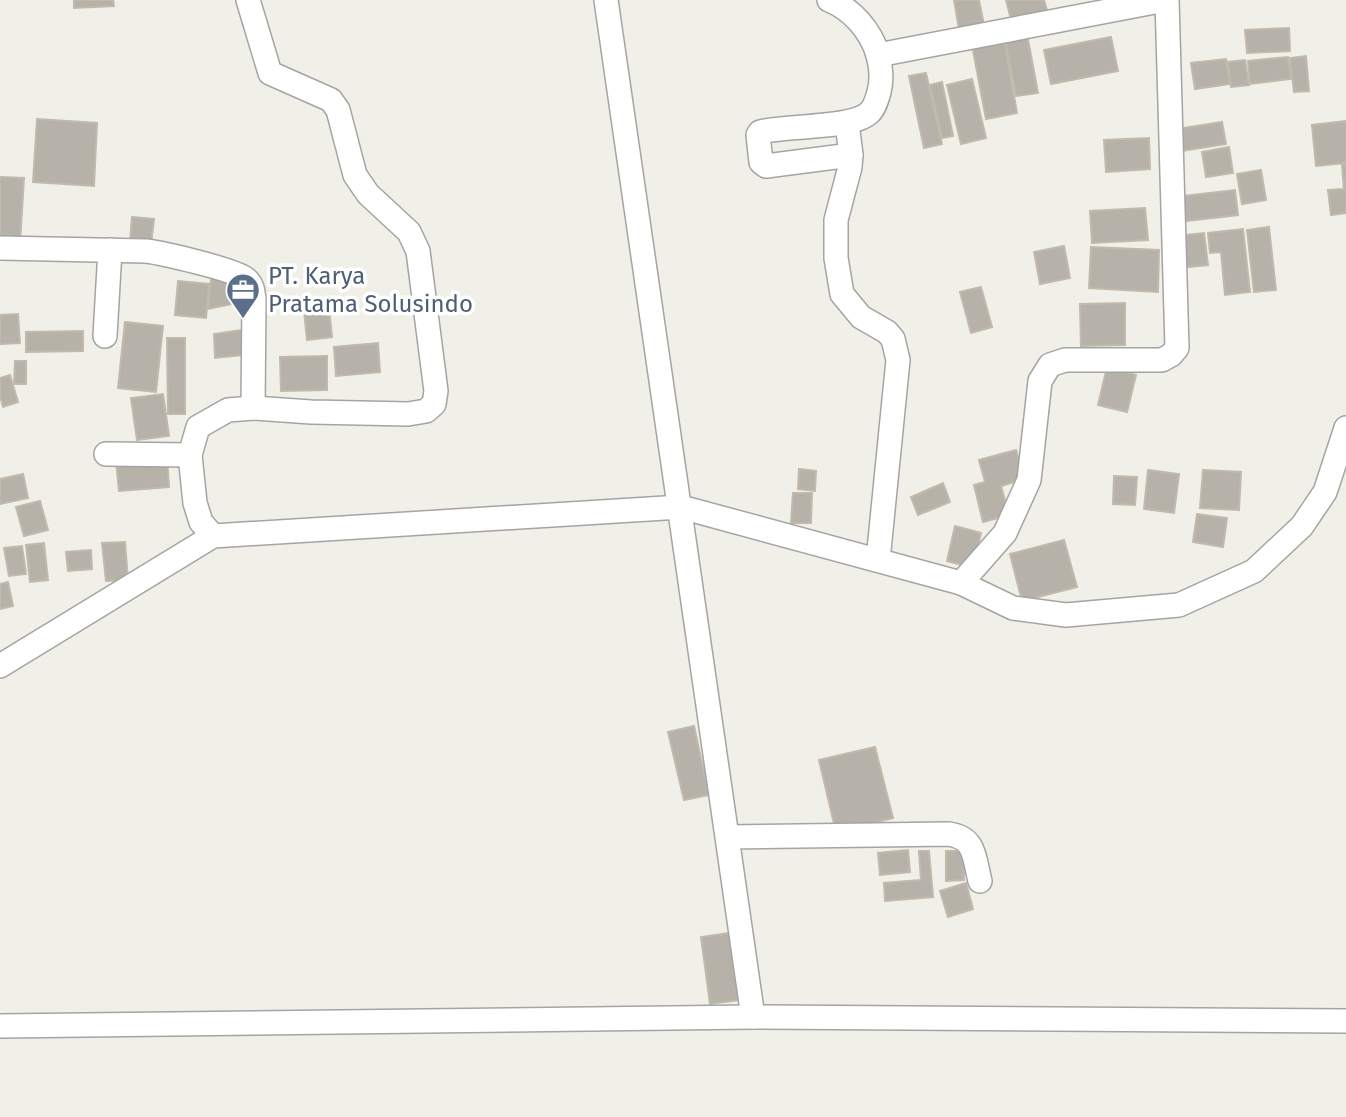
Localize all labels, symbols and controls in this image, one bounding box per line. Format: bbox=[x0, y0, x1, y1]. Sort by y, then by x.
place label: PT. Karya Pratama Solusindo bbox=[268, 262, 473, 318]
office icon: PT. Karya Pratama Solusindo bbox=[224, 271, 262, 320]

